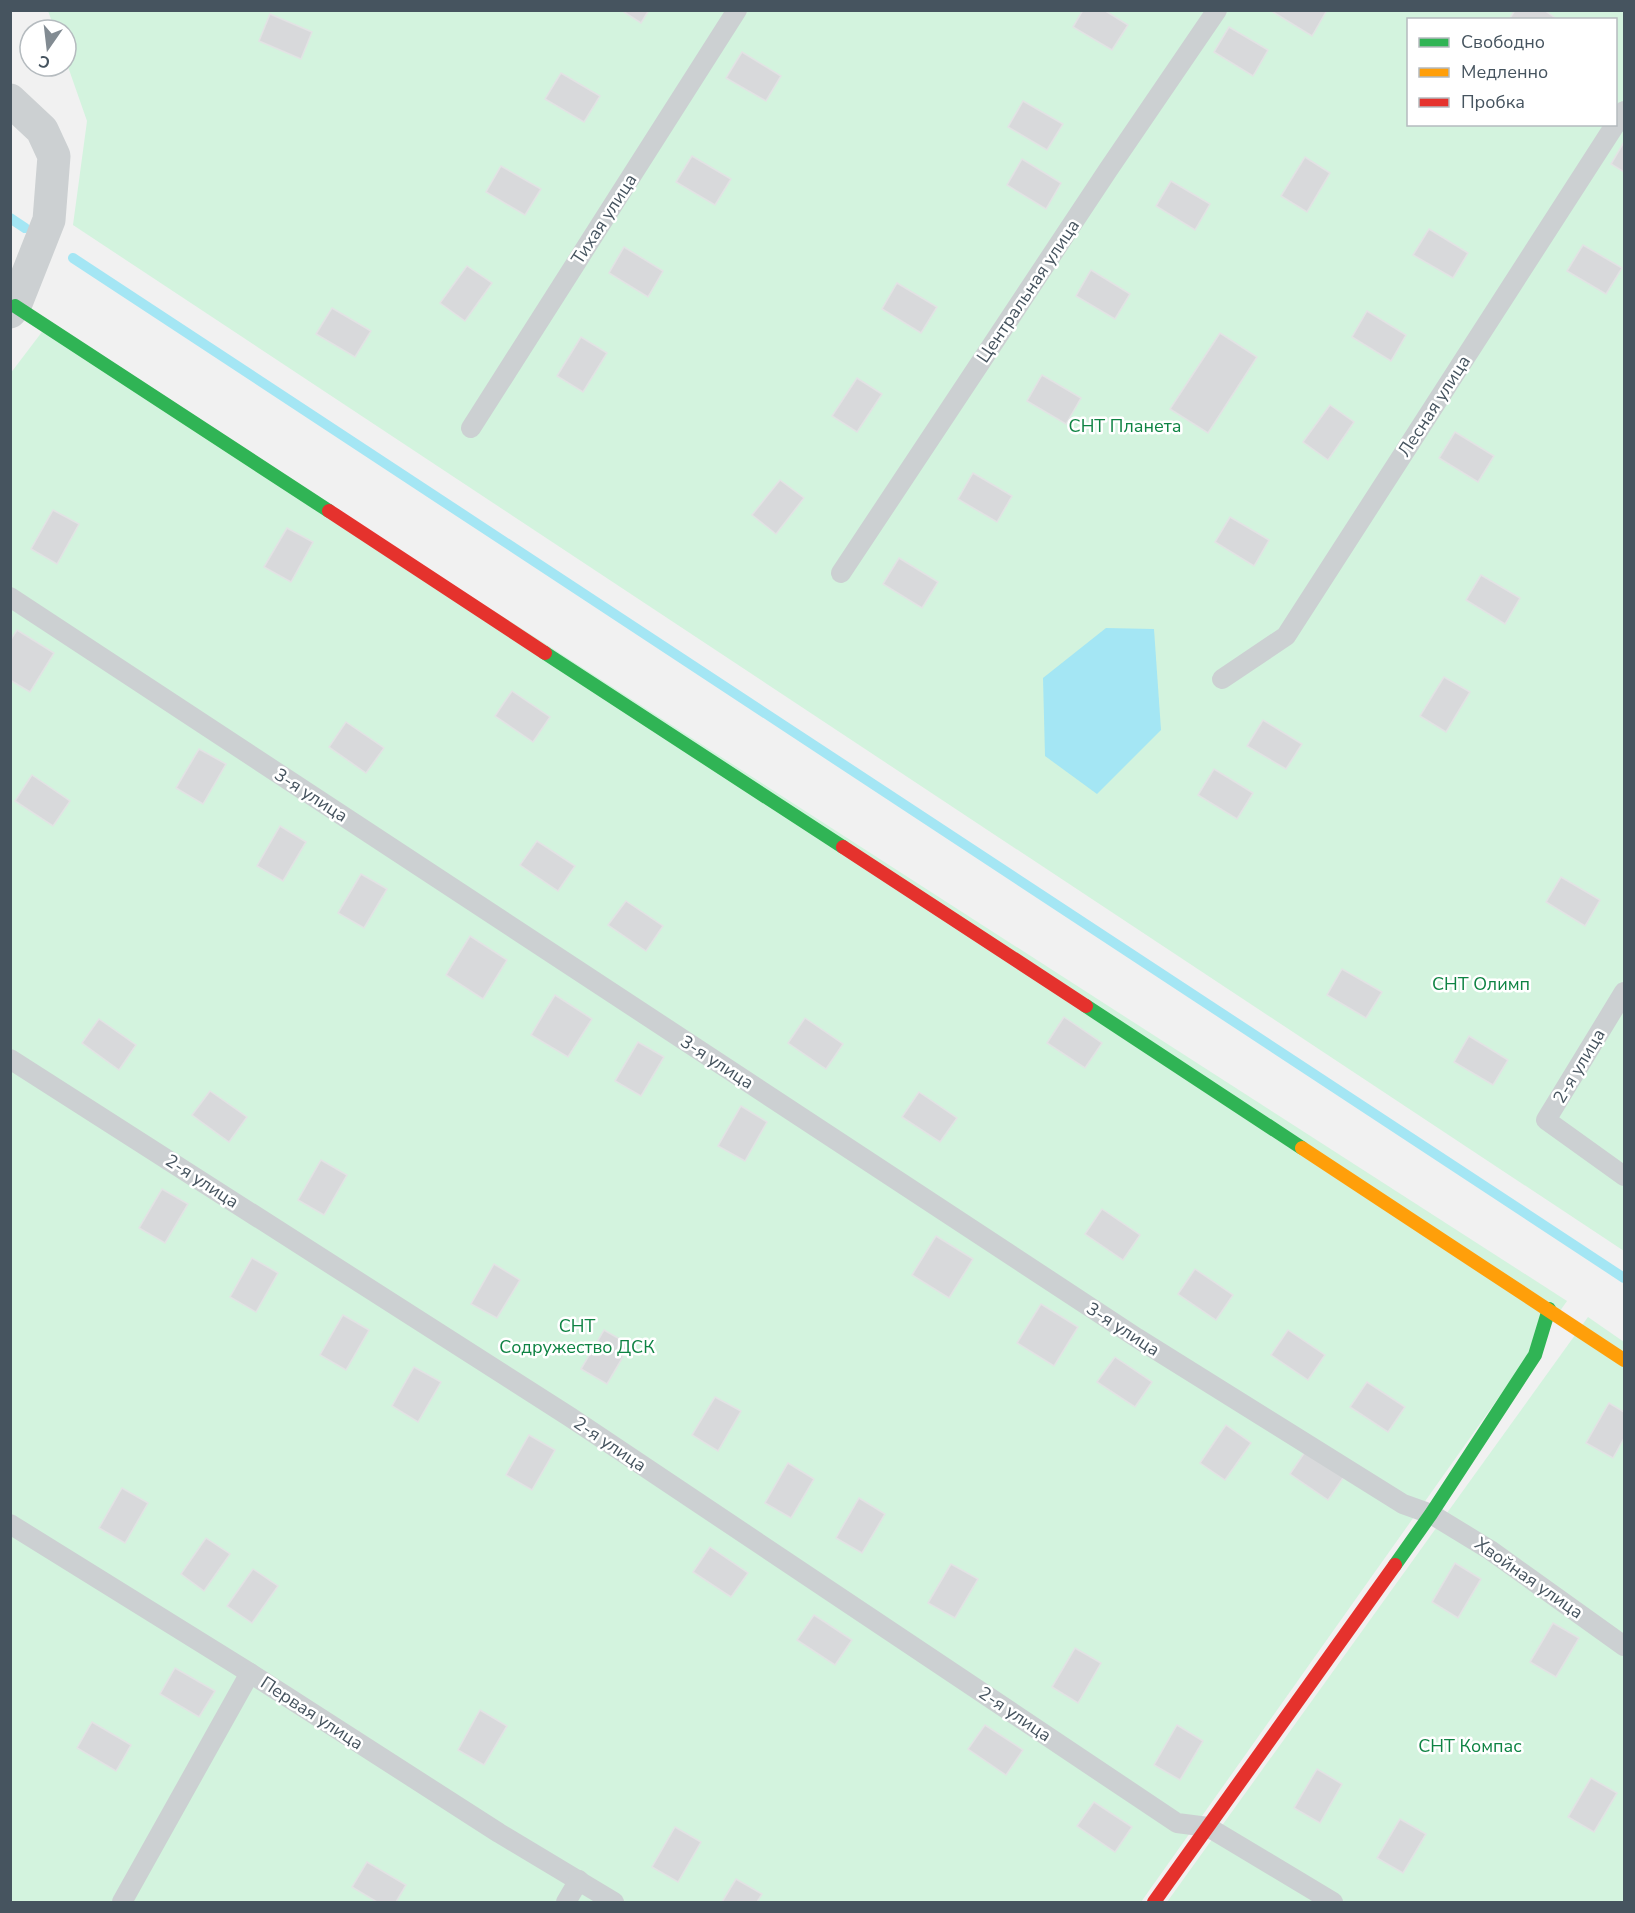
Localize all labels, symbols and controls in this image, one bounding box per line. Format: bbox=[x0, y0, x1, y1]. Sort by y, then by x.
north arrow bbox=[18, 18, 78, 78]
legend bbox=[1407, 18, 1617, 126]
text: Свободно bbox=[1461, 30, 1545, 54]
text: С bbox=[37, 50, 53, 74]
text: Медленно bbox=[1461, 60, 1548, 84]
text: Пробка bbox=[1461, 90, 1525, 114]
street label: Тихая улица bbox=[566, 169, 642, 269]
street label: Центральная улица bbox=[971, 215, 1085, 367]
street label: Лесная улица bbox=[1392, 351, 1476, 461]
park label: СНТ Планета bbox=[1069, 414, 1181, 438]
street label: 3-я улица bbox=[270, 762, 352, 828]
park label: СНТ Олимп bbox=[1432, 972, 1530, 996]
street label: 2-я улица bbox=[1547, 1024, 1611, 1108]
street label: 3-я улица bbox=[676, 1029, 758, 1095]
street label: 2-я улица bbox=[161, 1148, 243, 1214]
street label: 3-я улица bbox=[1082, 1296, 1164, 1362]
park label: СНТ Содружество ДСК bbox=[499, 1314, 655, 1359]
street label: 2-я улица bbox=[569, 1411, 651, 1477]
street label: Хвойная улица bbox=[1470, 1532, 1588, 1624]
street label: Первая улица bbox=[256, 1671, 368, 1755]
street label: 2-я улица bbox=[974, 1681, 1056, 1747]
park label: СНТ Компас bbox=[1418, 1734, 1522, 1758]

